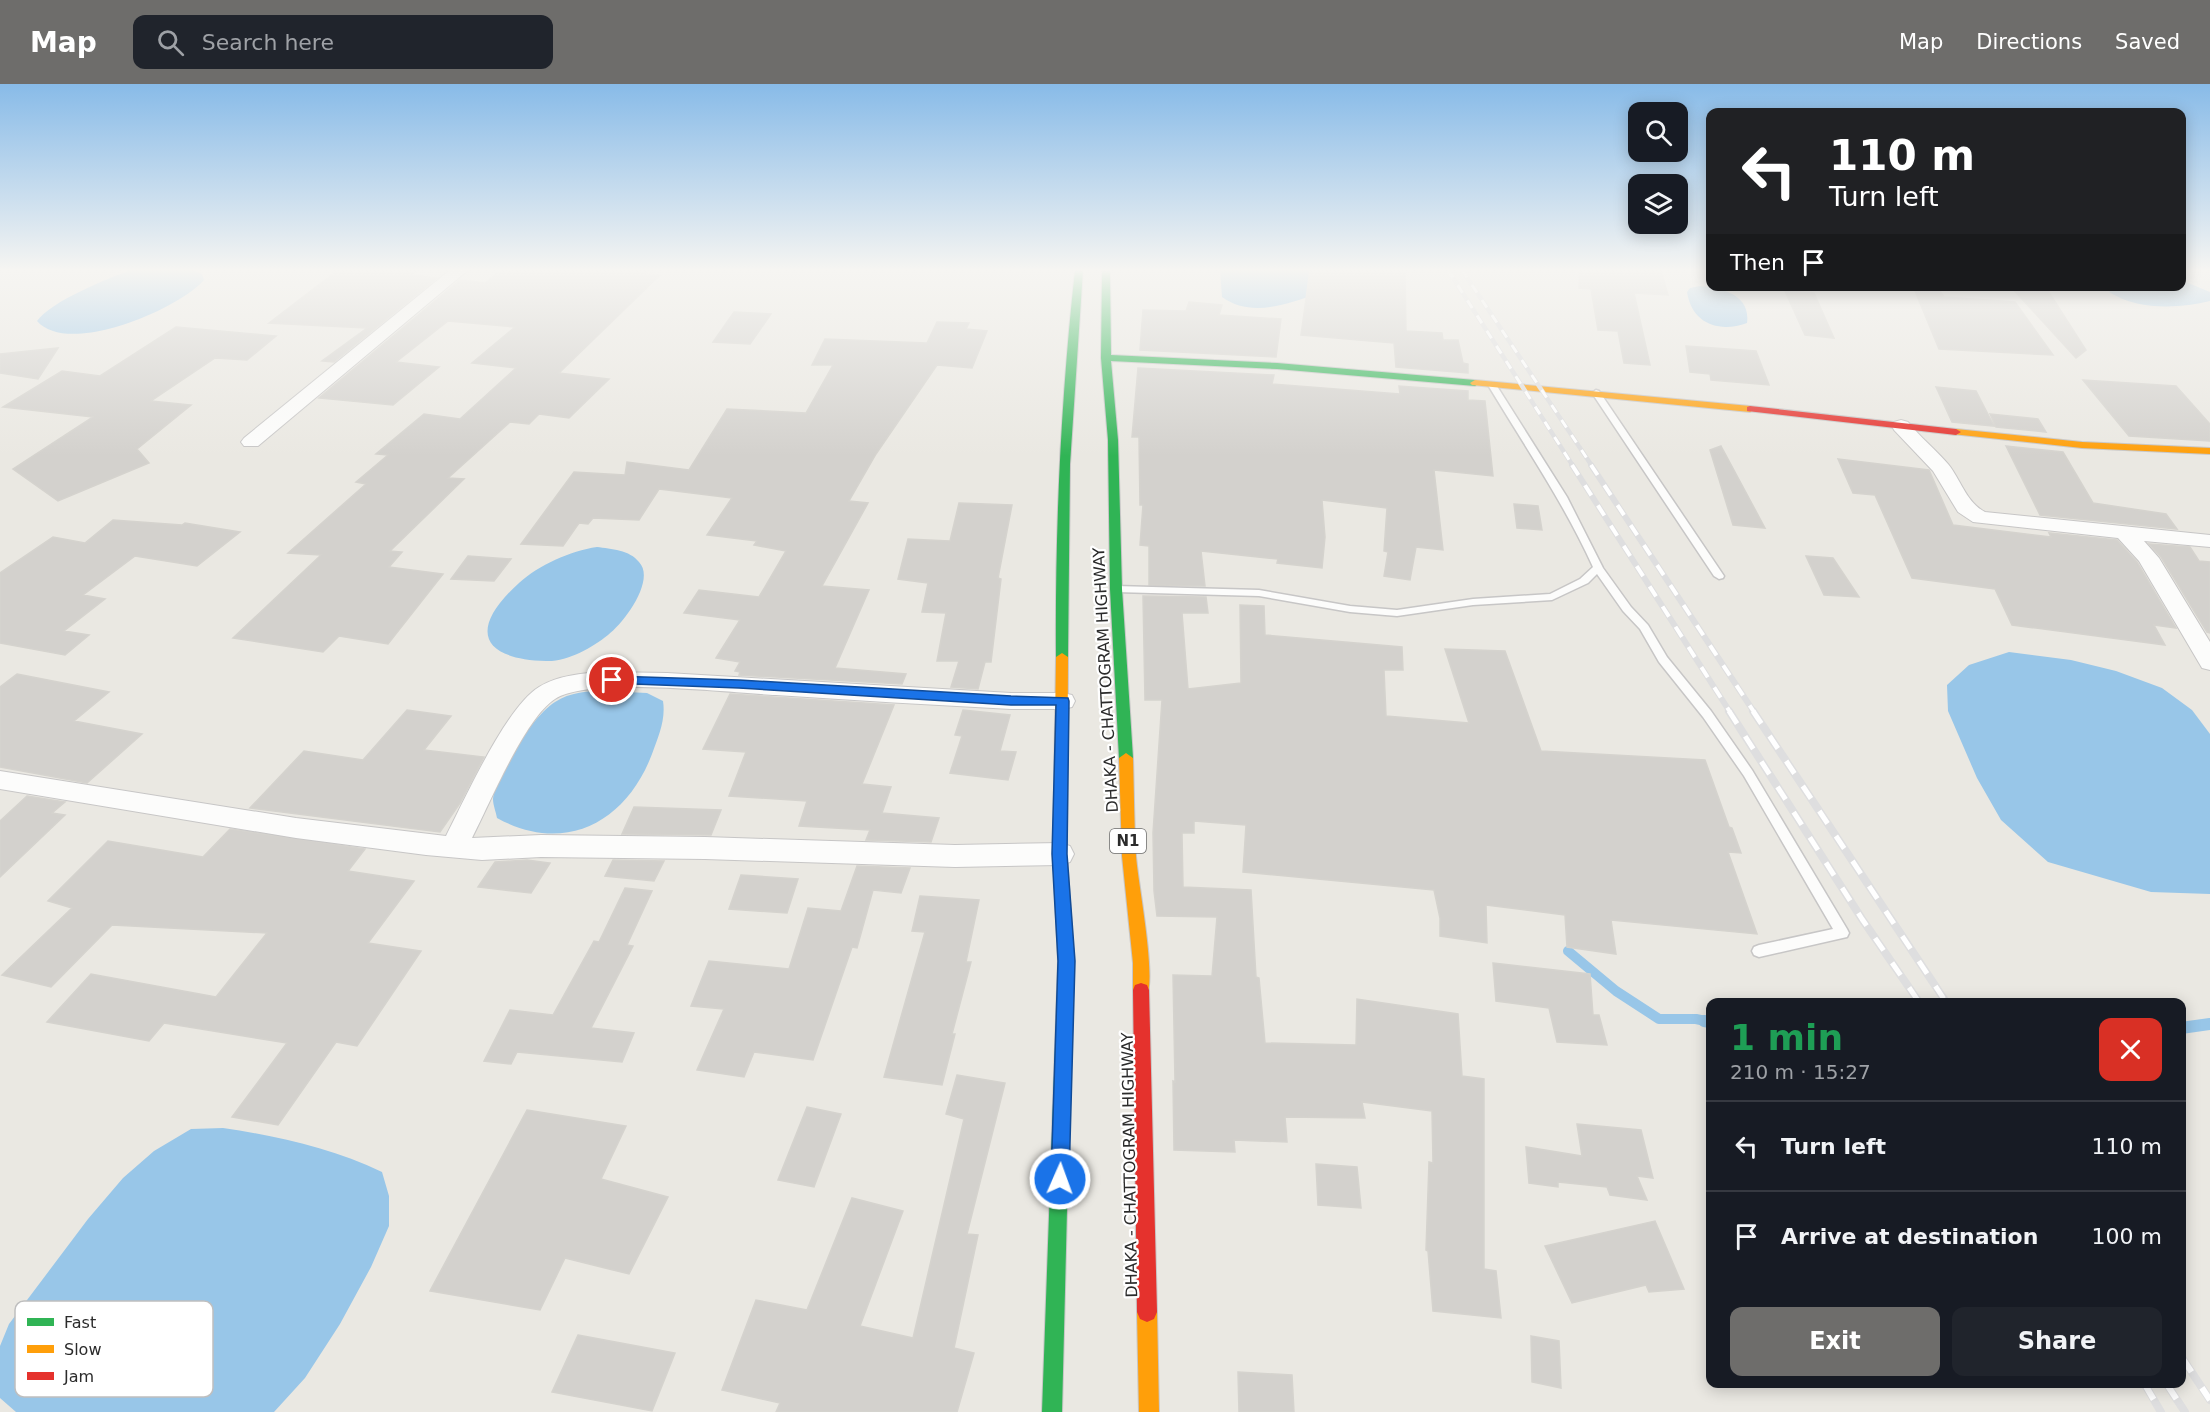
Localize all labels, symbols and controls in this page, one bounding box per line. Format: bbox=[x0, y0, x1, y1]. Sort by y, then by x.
search box bbox=[133, 15, 553, 69]
text: Map bbox=[30, 26, 97, 59]
icon: search bbox=[154, 26, 187, 59]
text: Search here bbox=[202, 30, 334, 55]
text: Map bbox=[1899, 30, 1943, 54]
text: Directions bbox=[1976, 30, 2082, 54]
text: Saved bbox=[2115, 30, 2180, 54]
map controls bbox=[1628, 102, 1688, 234]
button: search bbox=[1628, 102, 1688, 162]
text: 110 m bbox=[1829, 131, 1975, 180]
icon: left bbox=[1730, 132, 1808, 210]
button: layers bbox=[1628, 174, 1688, 234]
text: Turn left bbox=[1829, 181, 1939, 212]
icon: arrive bbox=[1797, 246, 1830, 279]
text: Then bbox=[1730, 250, 1785, 275]
street label: DHAKA - CHATTOGRAM HIGHWAY bbox=[1089, 547, 1122, 813]
pin bbox=[586, 654, 637, 705]
icon: arrive bbox=[595, 663, 628, 696]
road number: N1 bbox=[1110, 829, 1146, 853]
text: 1 min bbox=[1730, 1017, 1843, 1058]
button: close bbox=[2099, 1018, 2162, 1081]
street label: DHAKA - CHATTOGRAM HIGHWAY bbox=[1118, 1032, 1141, 1298]
text: 210 m · 15:27 bbox=[1730, 1060, 1871, 1084]
icon: left bbox=[1730, 1130, 1763, 1163]
text: Turn left bbox=[1781, 1134, 1886, 1159]
text: 110 m bbox=[2092, 1134, 2162, 1159]
position arrow bbox=[1028, 1147, 1092, 1211]
icon: arrive bbox=[1730, 1220, 1763, 1253]
text: Arrive at destination bbox=[1781, 1224, 2038, 1249]
text: 100 m bbox=[2092, 1224, 2162, 1249]
legend bbox=[15, 1301, 213, 1397]
button: Exit bbox=[1730, 1307, 1940, 1376]
button: Share bbox=[1952, 1307, 2162, 1376]
text: Fast bbox=[64, 1313, 96, 1332]
text: Slow bbox=[64, 1340, 101, 1359]
text: Jam bbox=[63, 1367, 94, 1386]

